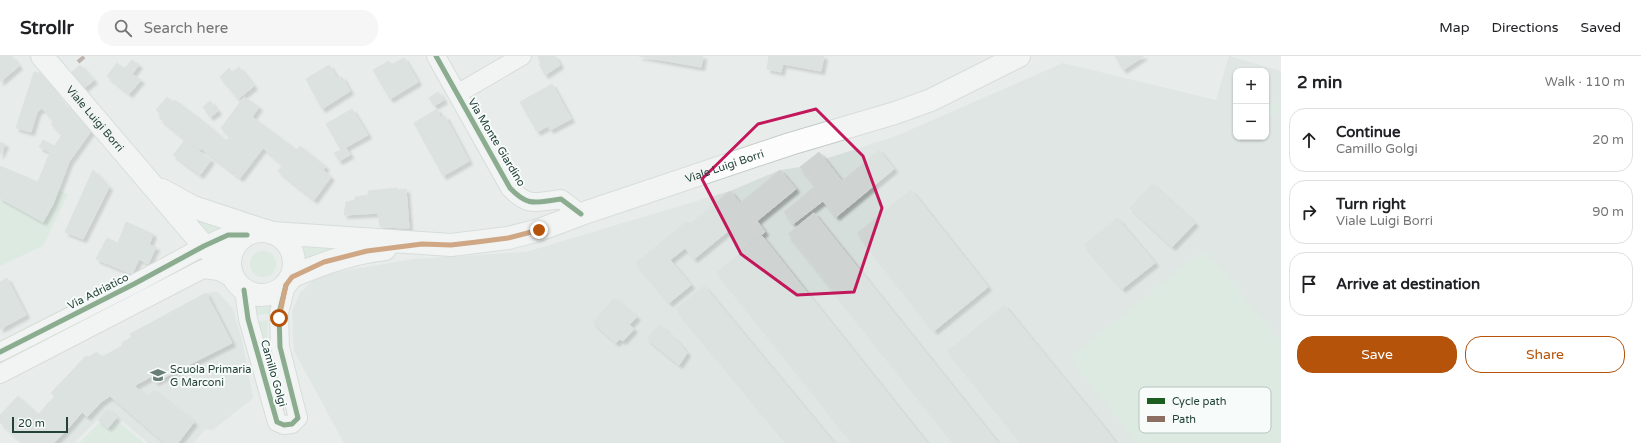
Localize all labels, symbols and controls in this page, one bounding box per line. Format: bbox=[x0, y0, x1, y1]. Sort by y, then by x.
search box bbox=[98, 10, 378, 46]
text: Strollr bbox=[20, 17, 74, 39]
icon: search bbox=[112, 17, 134, 39]
text: Search here bbox=[144, 19, 228, 37]
text: Map bbox=[1439, 19, 1470, 36]
text: Directions bbox=[1492, 19, 1559, 36]
text: Saved bbox=[1581, 19, 1621, 36]
map controls bbox=[1233, 68, 1269, 140]
button: + bbox=[1233, 68, 1269, 104]
text: 2 min bbox=[1297, 72, 1342, 93]
text: Walk · 110 m bbox=[1545, 74, 1625, 90]
street label: Viale Luigi Borri bbox=[63, 83, 126, 154]
street label: Via Monte Giardino bbox=[465, 96, 528, 189]
button: − bbox=[1233, 104, 1269, 140]
text: Continue bbox=[1336, 123, 1400, 141]
icon: ahead bbox=[1298, 129, 1320, 151]
text: 20 m bbox=[1592, 132, 1624, 148]
text: Camillo Golgi bbox=[1336, 141, 1418, 157]
street label: Viale Luigi Borri bbox=[684, 147, 766, 186]
text: Turn right bbox=[1336, 195, 1406, 213]
icon: right bbox=[1298, 201, 1320, 223]
text: 90 m bbox=[1592, 204, 1624, 220]
text: Viale Luigi Borri bbox=[1336, 213, 1433, 229]
route end bbox=[530, 221, 548, 239]
street label: Via Adriatico bbox=[66, 270, 131, 312]
icon: arrive bbox=[1298, 273, 1320, 295]
text: Arrive at destination bbox=[1336, 275, 1480, 293]
route start bbox=[270, 309, 288, 327]
button: Save bbox=[1297, 336, 1457, 373]
button: Share bbox=[1465, 336, 1625, 373]
street label: Camillo Golgi bbox=[258, 338, 289, 408]
place label: Scuola Primaria G Marconi bbox=[170, 363, 251, 389]
school or university icon: Scuola Primaria G Marconi bbox=[149, 366, 167, 384]
legend bbox=[1139, 387, 1271, 433]
text: Cycle path bbox=[1172, 395, 1227, 408]
text: Path bbox=[1172, 413, 1196, 426]
scale bar bbox=[12, 415, 68, 434]
text: 20 m bbox=[18, 417, 45, 430]

